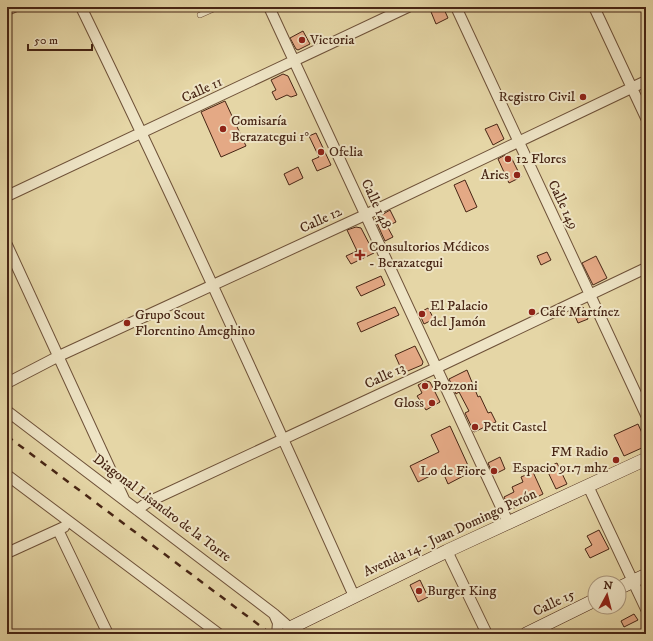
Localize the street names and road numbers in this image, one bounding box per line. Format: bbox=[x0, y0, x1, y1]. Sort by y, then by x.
street label: Calle 11 bbox=[179, 73, 225, 107]
street label: Calle 148 bbox=[357, 176, 395, 232]
street label: Calle 149 bbox=[543, 177, 583, 233]
street label: Calle 12 bbox=[297, 202, 345, 238]
street label: Calle 13 bbox=[362, 359, 408, 393]
street label: Diagonal Lisandro de la Torre bbox=[89, 450, 235, 566]
street label: Avenida 14 - Juan Domingo Perón bbox=[361, 485, 540, 581]
street label: Calle 15 bbox=[530, 585, 578, 621]

